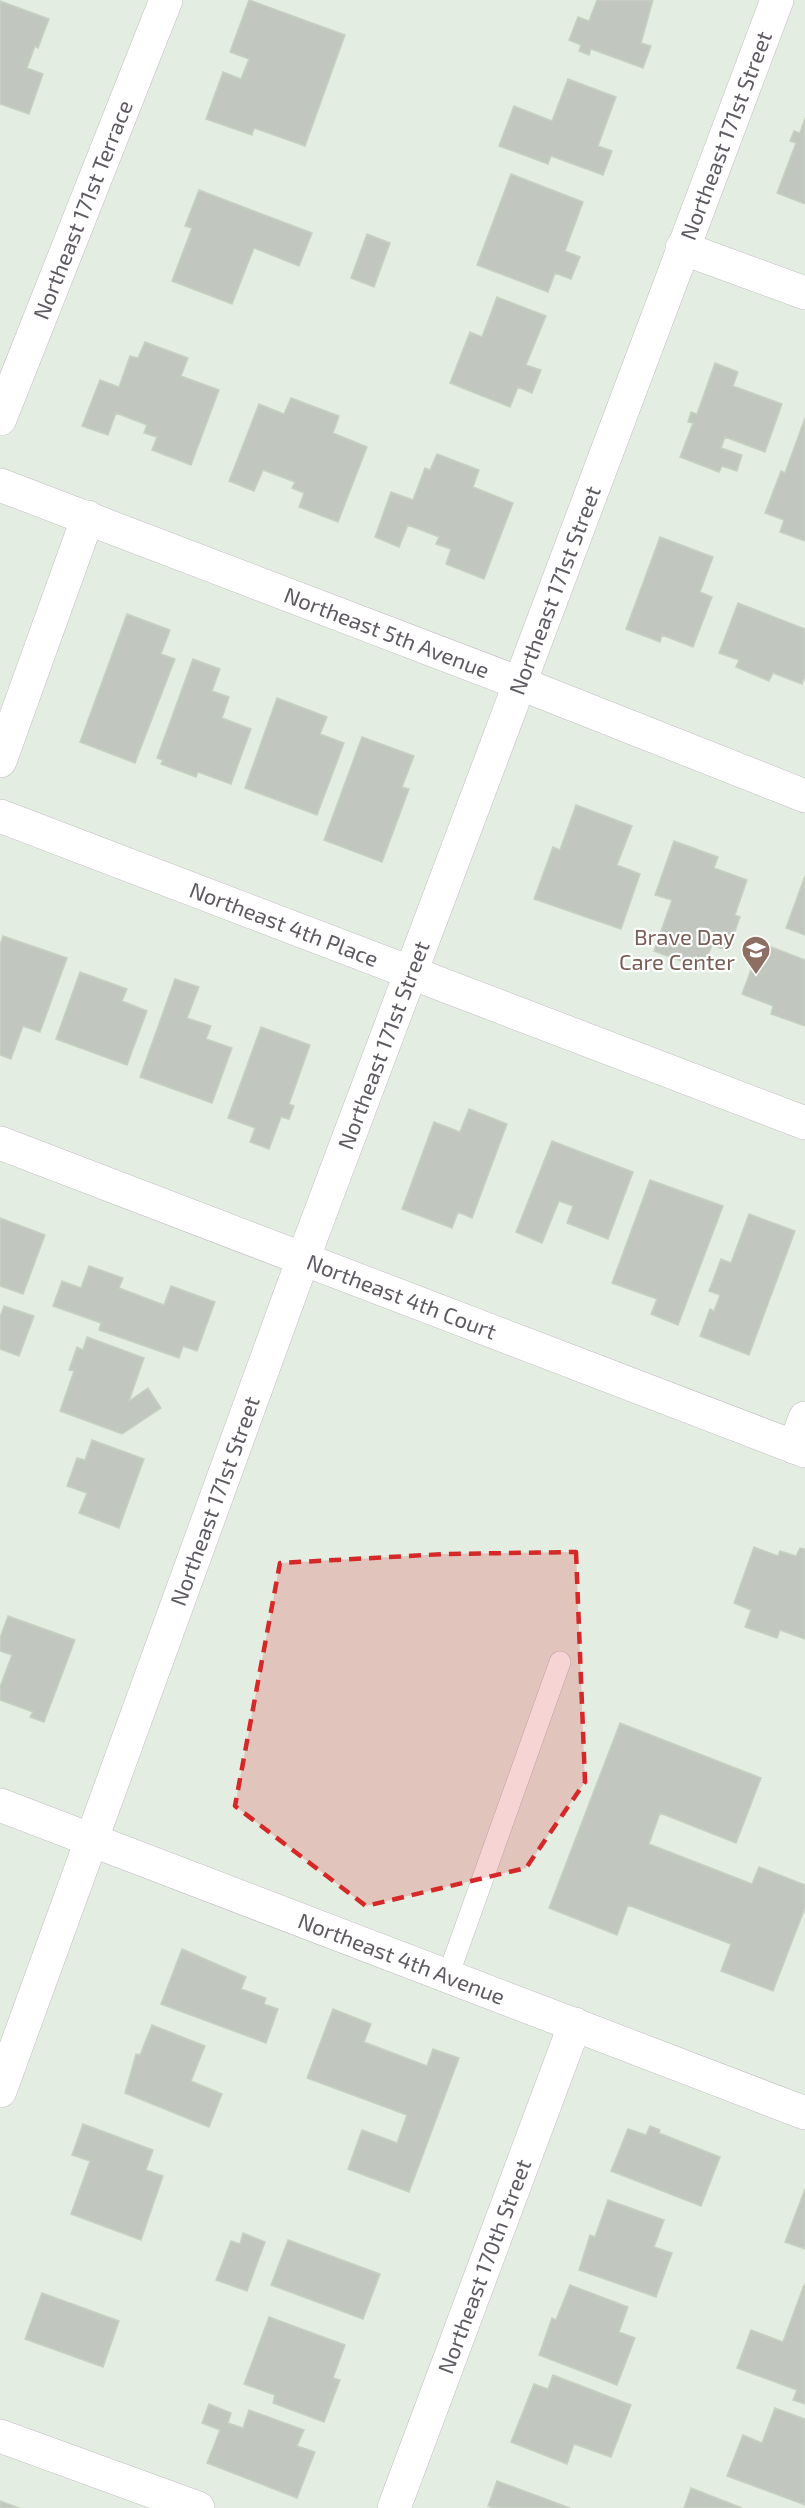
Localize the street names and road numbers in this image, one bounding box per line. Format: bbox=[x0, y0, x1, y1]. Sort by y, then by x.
street label: Northeast 171st Street bbox=[674, 27, 776, 243]
street label: Northeast 171st Terrace bbox=[27, 96, 137, 323]
street label: Northeast 171st Street bbox=[503, 482, 605, 698]
street label: Northeast 5th Avenue bbox=[281, 581, 493, 683]
street label: Northeast 4th Place bbox=[186, 876, 383, 971]
street label: Northeast 171st Street bbox=[332, 937, 434, 1153]
street label: Northeast 4th Court bbox=[304, 1248, 500, 1344]
street label: Northeast 171st Street bbox=[164, 1392, 264, 1609]
street label: Northeast 4th Avenue bbox=[295, 1906, 509, 2009]
street label: Northeast 170th Street bbox=[431, 2155, 535, 2377]

